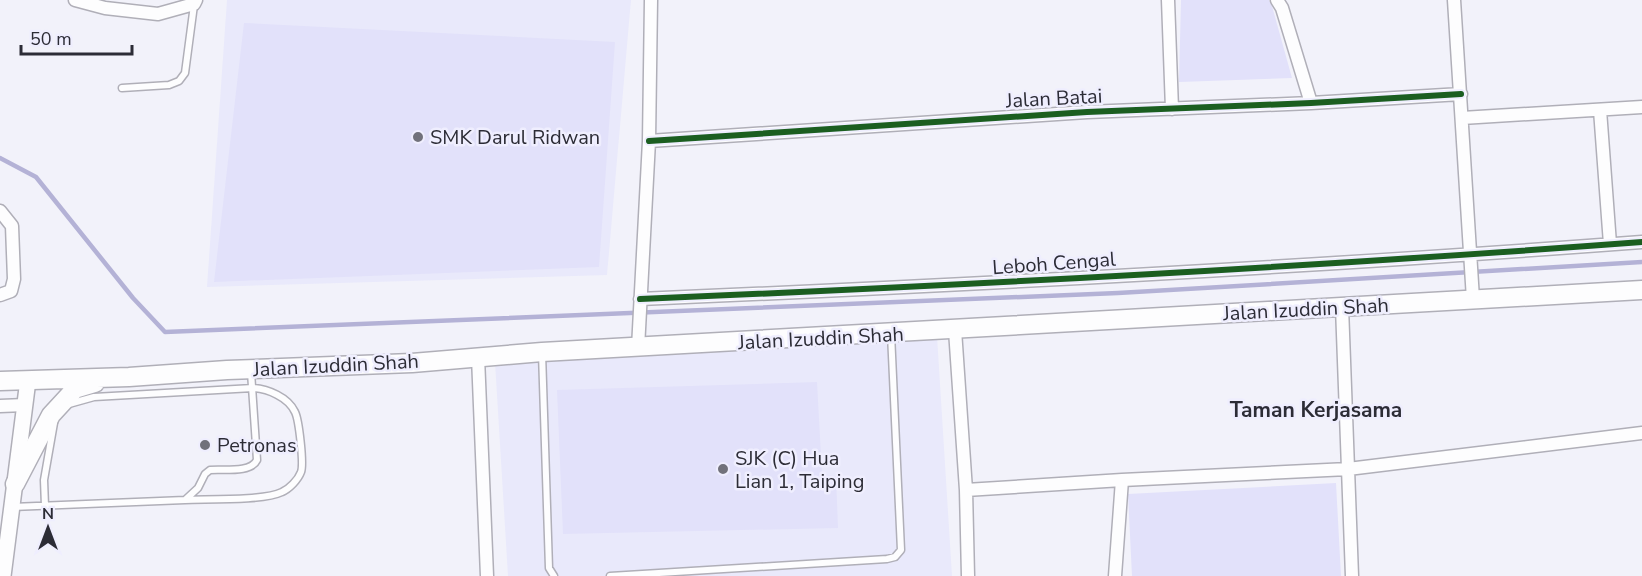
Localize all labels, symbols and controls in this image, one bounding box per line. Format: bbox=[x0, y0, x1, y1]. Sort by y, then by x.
scale bar bbox=[21, 18, 132, 56]
text: 50 m bbox=[30, 27, 72, 51]
street label: Jalan Batai bbox=[1004, 82, 1103, 115]
place label: SMK Darul Ridwan bbox=[430, 124, 600, 151]
marker: SMK Darul Ridwan bbox=[411, 130, 425, 144]
street label: Leboh Cengal bbox=[991, 246, 1117, 281]
street label: Jalan Izuddin Shah bbox=[1222, 292, 1390, 327]
street label: Jalan Izuddin Shah bbox=[737, 321, 905, 356]
street label: Jalan Izuddin Shah bbox=[252, 348, 420, 383]
district label: Taman Kerjasama bbox=[1230, 396, 1402, 424]
place label: Petronas bbox=[217, 432, 297, 459]
marker: Petronas bbox=[198, 438, 212, 452]
place label: SJK (C) Hua Lian 1, Taiping bbox=[735, 445, 864, 495]
marker: SJK (C) Hua Lian 1, Taiping bbox=[716, 462, 730, 476]
north arrow bbox=[18, 498, 78, 558]
text: N bbox=[42, 503, 54, 525]

